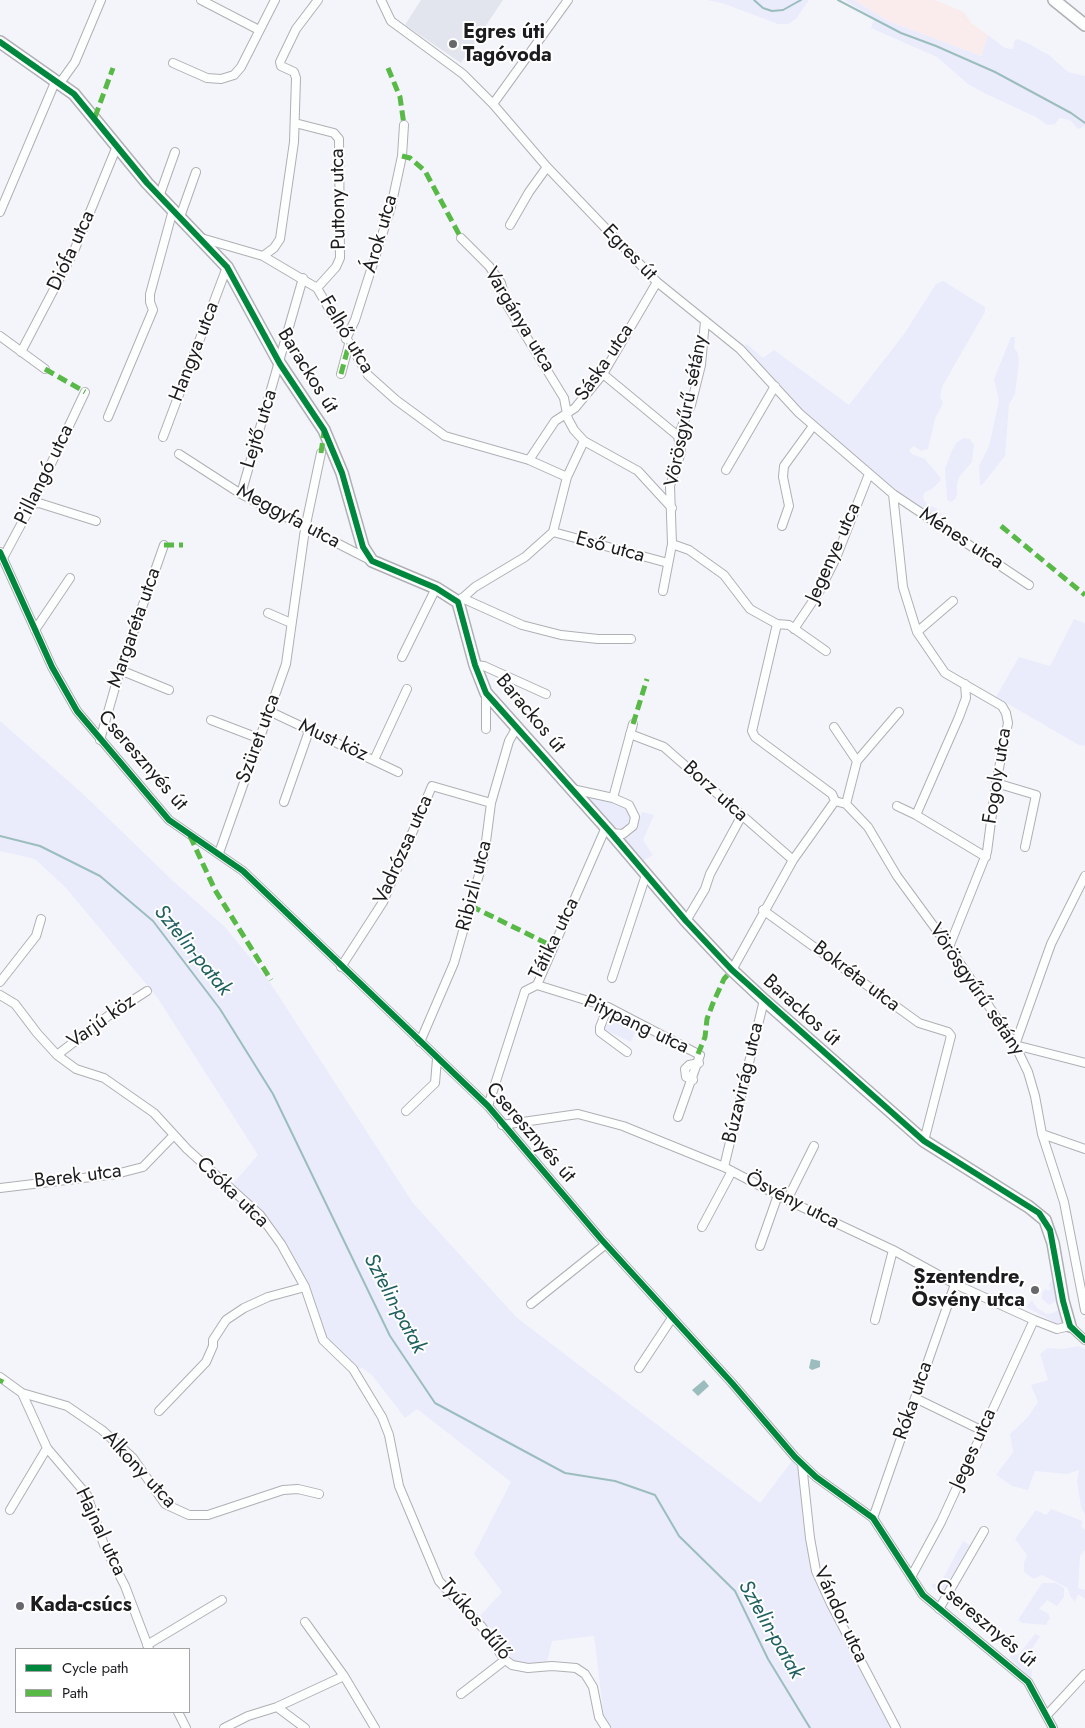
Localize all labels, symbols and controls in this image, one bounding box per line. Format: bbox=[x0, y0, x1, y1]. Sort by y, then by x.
place label: Egres úti Tagóvoda bbox=[463, 21, 552, 68]
marker: Egres úti Tagóvoda bbox=[447, 38, 459, 50]
street label: Puttony utca bbox=[326, 148, 352, 250]
street label: Árok utca bbox=[358, 192, 404, 276]
street label: Diófa utca bbox=[43, 207, 101, 295]
street label: Egres út bbox=[597, 220, 661, 286]
street label: Vargánya utca bbox=[478, 263, 560, 377]
street label: Felhő utca bbox=[314, 292, 378, 378]
street label: Hangya utca bbox=[165, 299, 225, 405]
street label: Sáska utca bbox=[571, 320, 639, 406]
street label: Barackos út bbox=[271, 324, 343, 418]
street label: Vörösgyűrű sétány bbox=[661, 333, 713, 489]
street label: Lejtő utca bbox=[237, 387, 283, 471]
street label: Pillangó utca bbox=[10, 421, 80, 529]
street label: Meggyfa utca bbox=[232, 480, 344, 554]
street label: Jegenye utca bbox=[801, 499, 867, 607]
street label: Ménes utca bbox=[914, 503, 1008, 575]
street label: Eső utca bbox=[573, 527, 647, 569]
street label: Margaréta utca bbox=[103, 565, 167, 691]
street label: Barackos út bbox=[490, 670, 570, 758]
street label: Szüret utca bbox=[232, 691, 286, 787]
street label: Cseresznyés út bbox=[92, 706, 192, 816]
street label: Must köz bbox=[294, 715, 372, 767]
street label: Fogoly utca bbox=[979, 726, 1017, 826]
street label: Borz utca bbox=[678, 757, 752, 827]
street label: Vadrózsa utca bbox=[369, 792, 439, 908]
street label: Ribizli utca bbox=[452, 838, 498, 934]
street label: Tátika utca bbox=[525, 894, 585, 984]
water label: Sztelin-patak bbox=[148, 900, 236, 1002]
street label: Vörösgyűrű sétány bbox=[923, 919, 1029, 1061]
street label: Bokréta utca bbox=[808, 937, 904, 1017]
street label: Barackos út bbox=[757, 970, 845, 1052]
street label: Varjú köz bbox=[63, 990, 141, 1054]
street label: Pitypang utca bbox=[580, 990, 692, 1060]
street label: Búzavirág utca bbox=[718, 1020, 770, 1146]
street label: Cseresznyés út bbox=[480, 1078, 580, 1188]
street label: Csóka utca bbox=[191, 1153, 273, 1233]
street label: Berek utca bbox=[33, 1160, 123, 1194]
street label: Ösvény utca bbox=[741, 1167, 843, 1235]
water label: Sztelin-patak bbox=[357, 1250, 431, 1358]
place label: Szentendre, Ösvény utca bbox=[912, 1266, 1025, 1313]
marker: Szentendre, Ösvény utca bbox=[1029, 1284, 1041, 1296]
street label: Róka utca bbox=[889, 1359, 939, 1443]
street label: Jeges utca bbox=[946, 1405, 1002, 1493]
street label: Alkony utca bbox=[97, 1426, 181, 1514]
street label: Hajnal utca bbox=[69, 1484, 131, 1580]
street label: Vándor utca bbox=[807, 1563, 873, 1667]
street label: Tyúkos dűlő bbox=[434, 1574, 516, 1666]
street label: Cseresznyés út bbox=[930, 1575, 1040, 1673]
water label: Sztelin-patak bbox=[732, 1576, 808, 1684]
place label: Kada-csúcs bbox=[30, 1594, 132, 1618]
marker: Kada-csúcs bbox=[14, 1600, 26, 1612]
legend bbox=[15, 1648, 190, 1713]
text: Cycle path bbox=[62, 1657, 129, 1679]
text: Path bbox=[62, 1682, 88, 1704]

